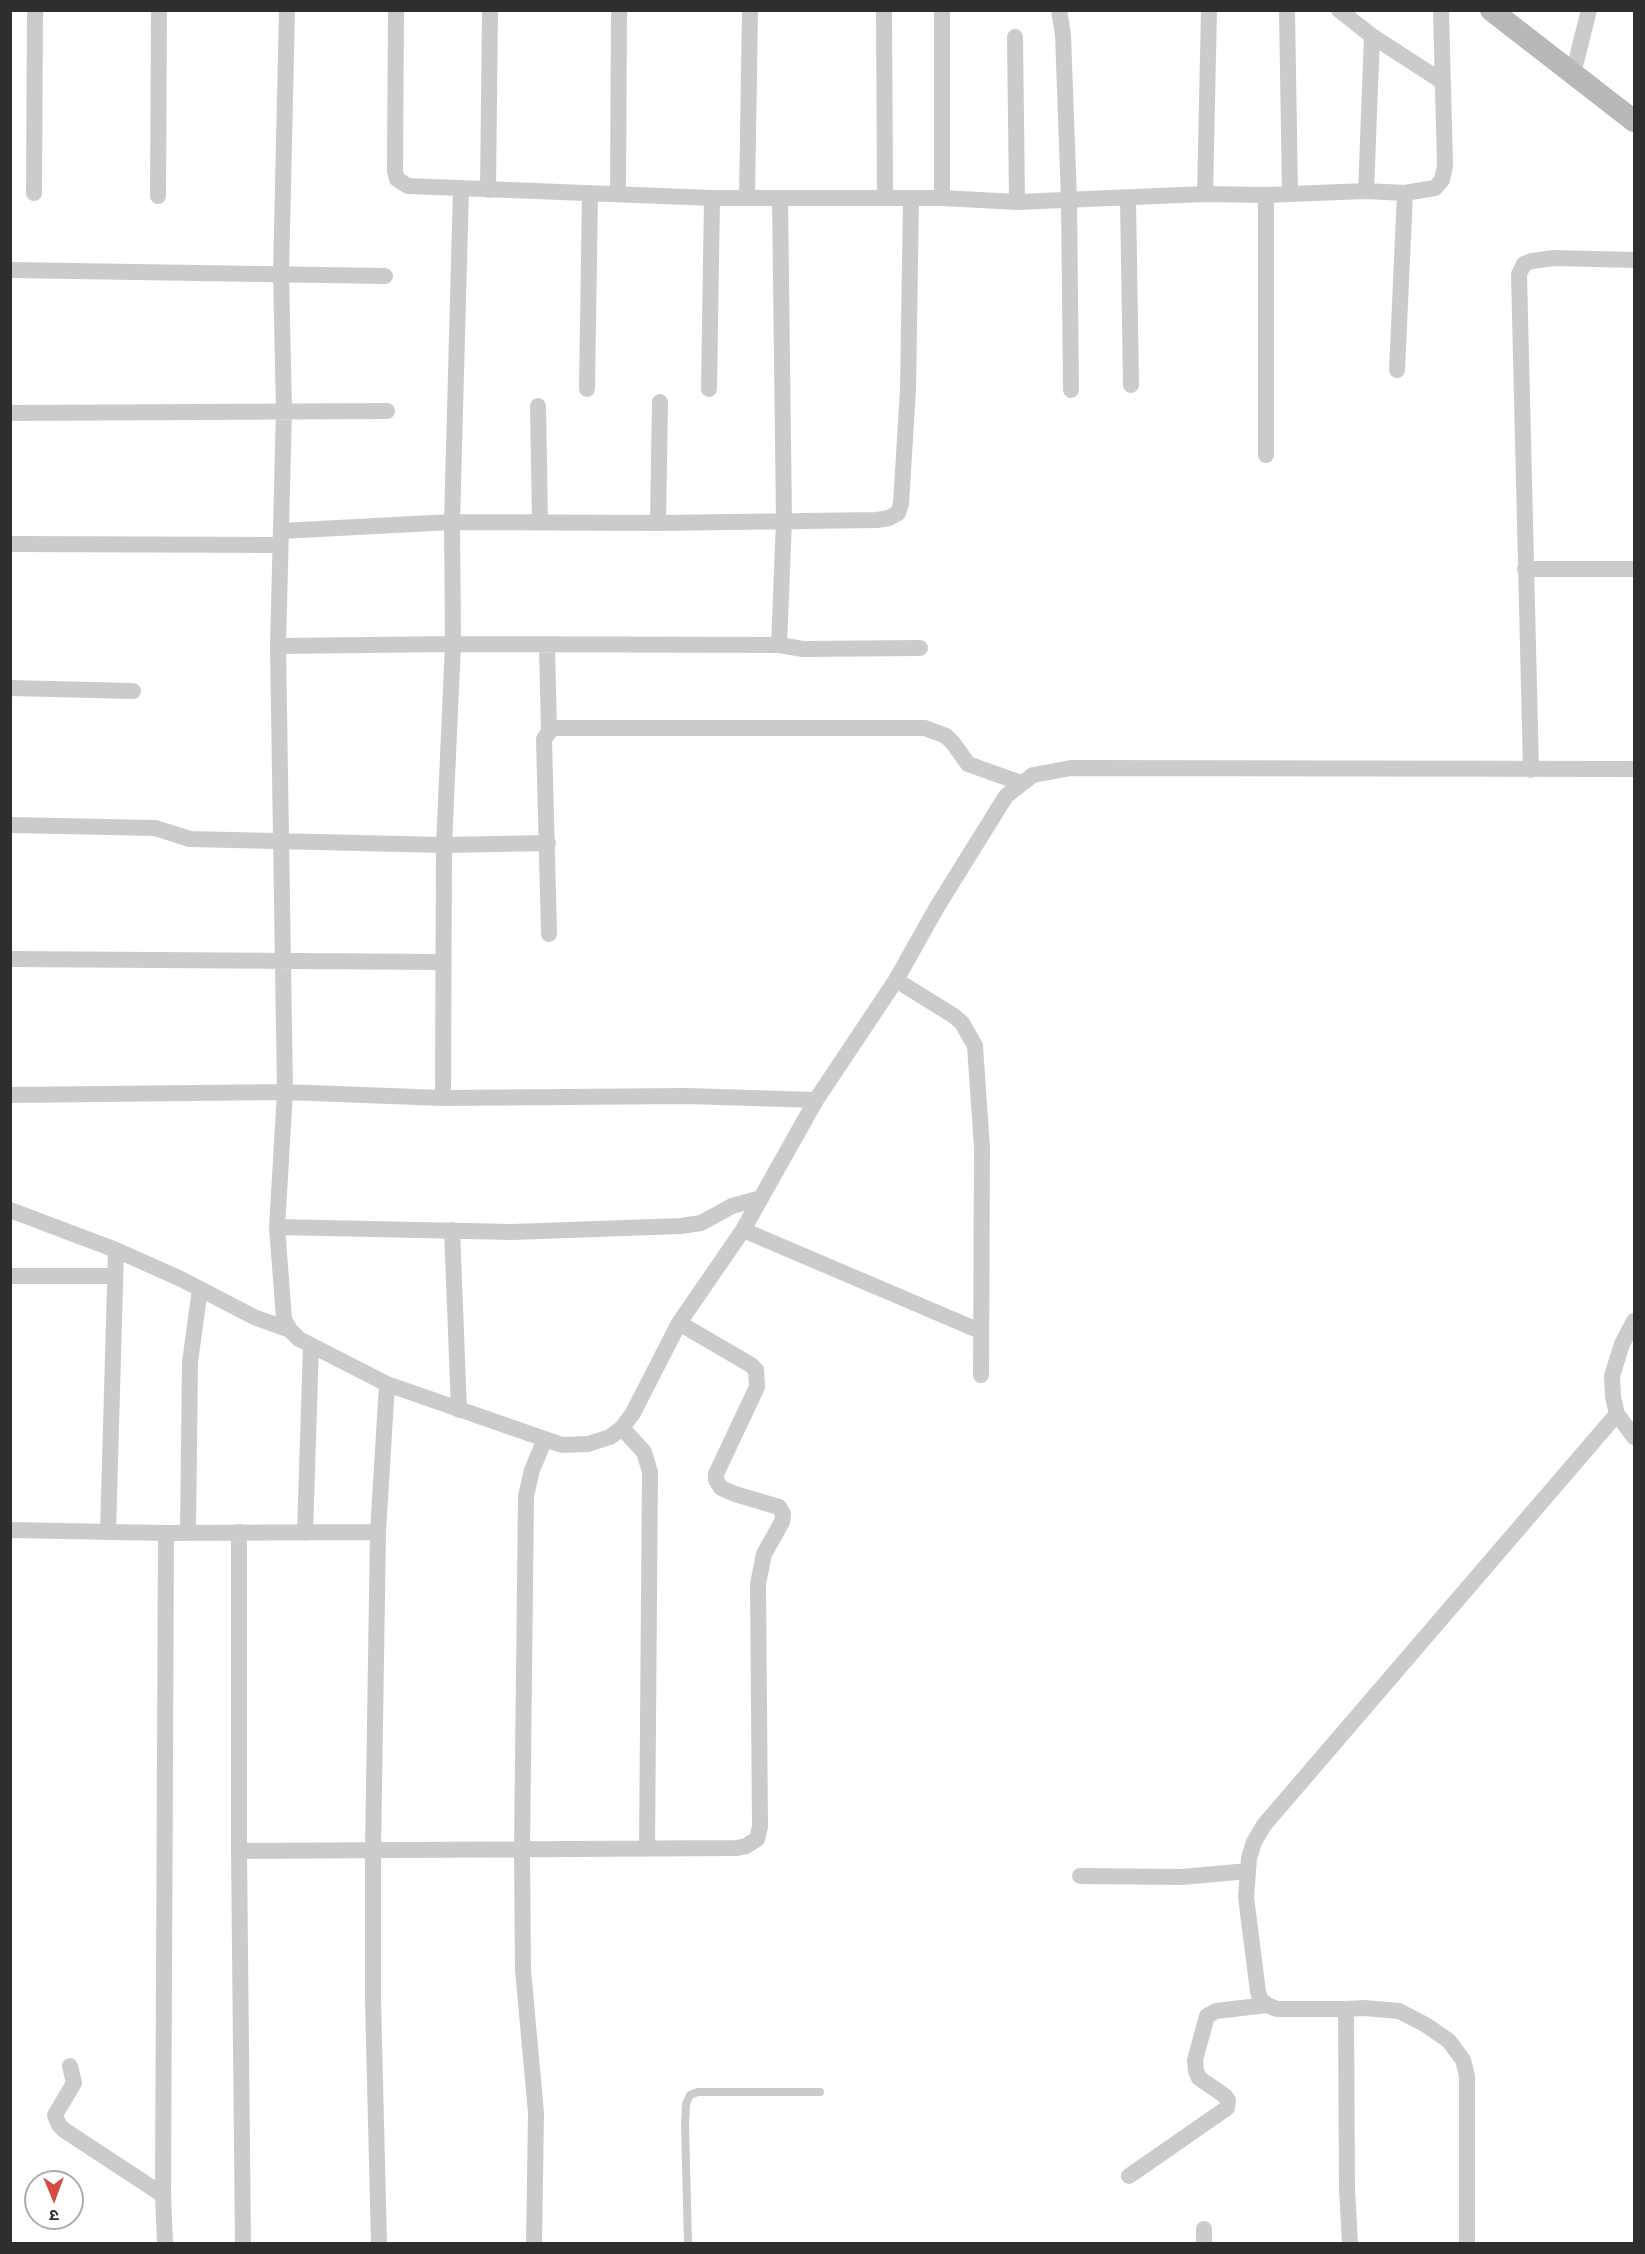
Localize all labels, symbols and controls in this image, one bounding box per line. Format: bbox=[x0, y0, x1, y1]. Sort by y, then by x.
north arrow bbox=[24, 2170, 84, 2230]
text: उ bbox=[49, 2204, 59, 2228]

